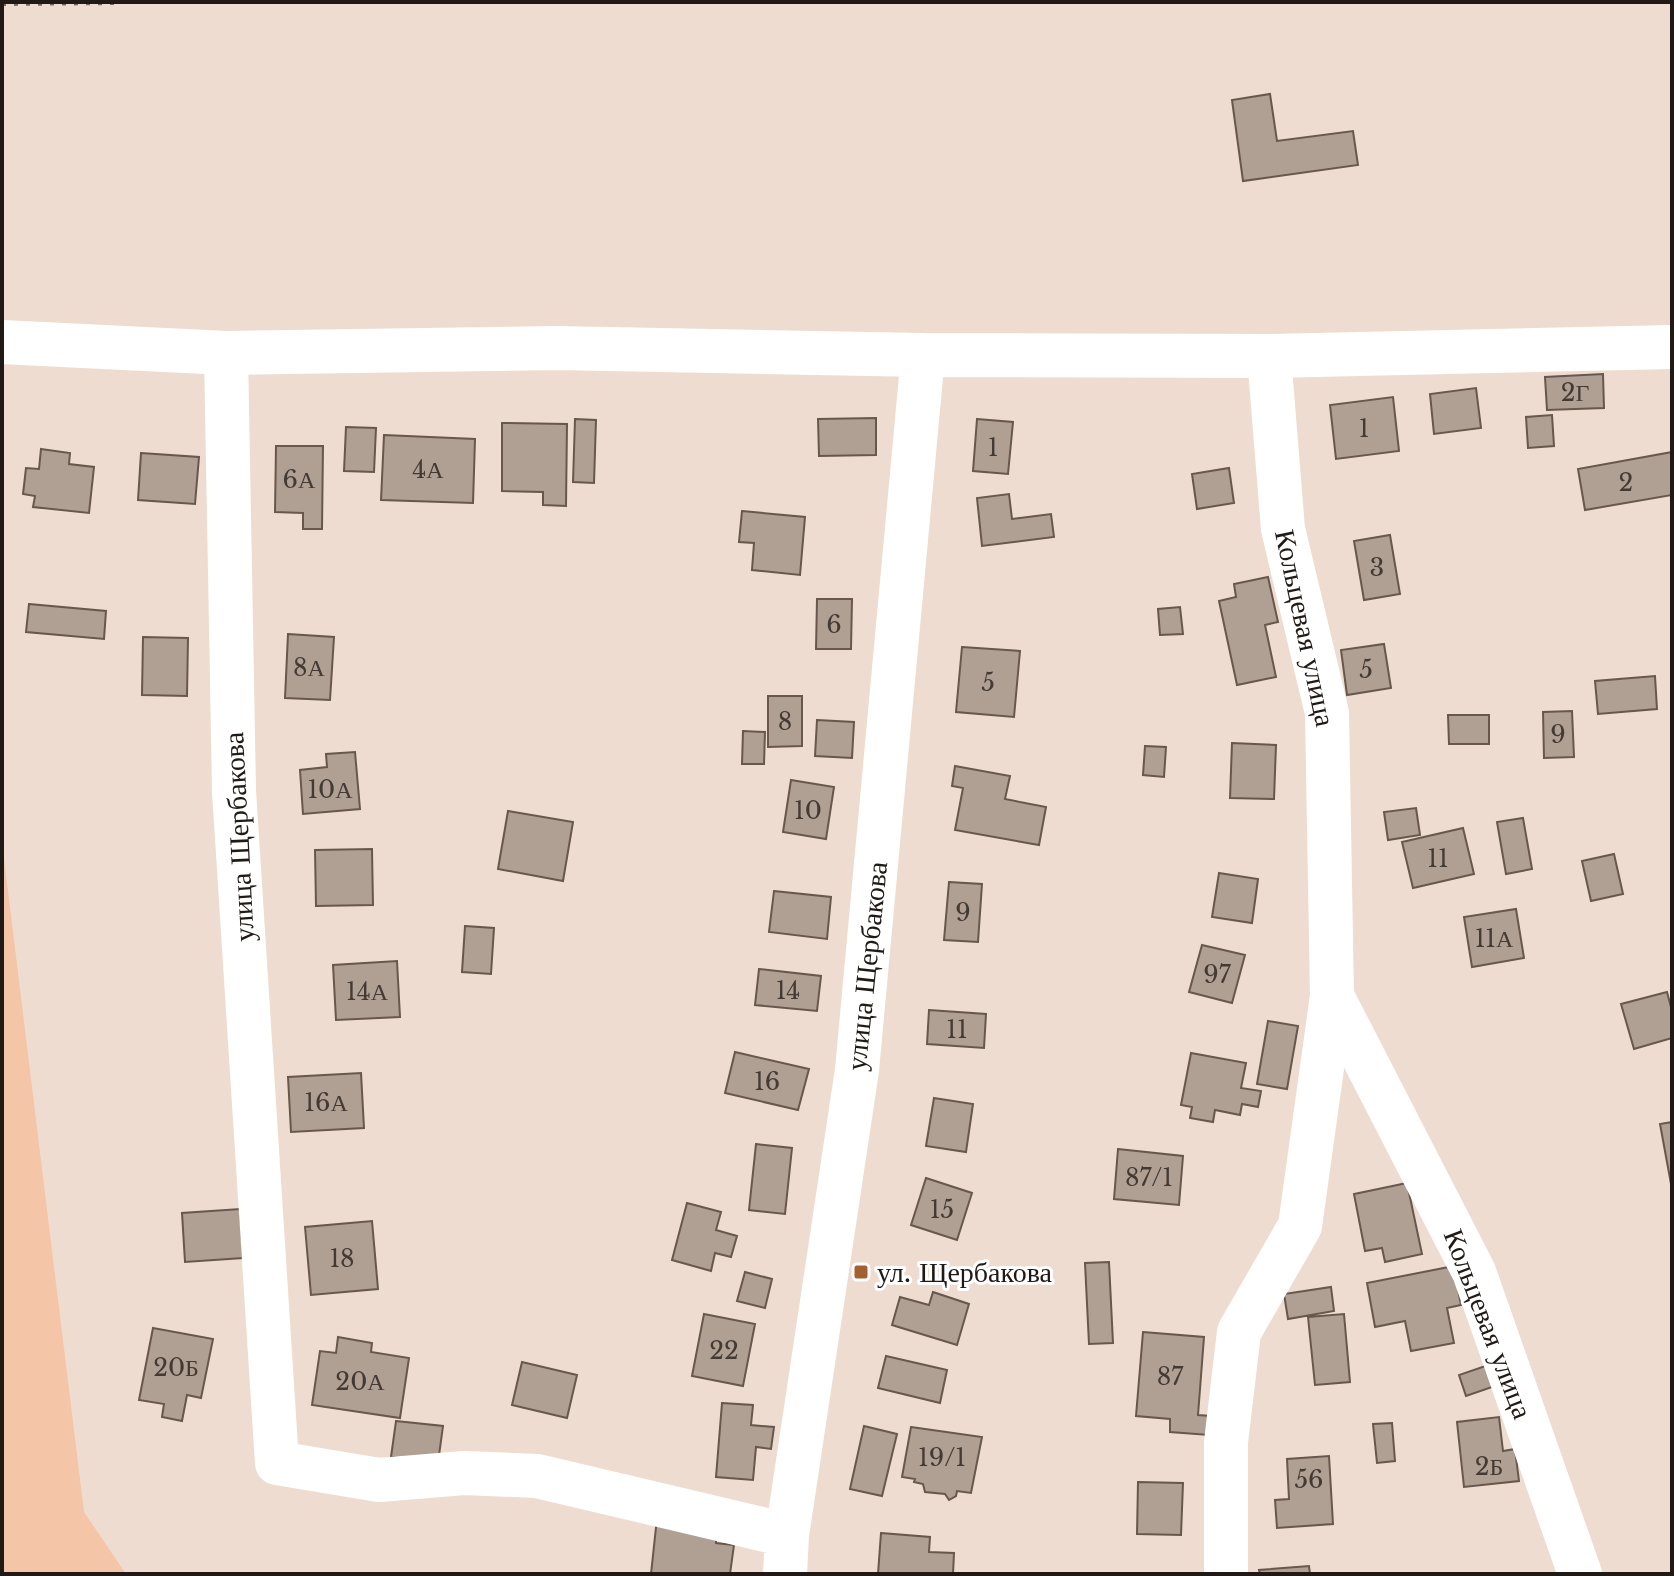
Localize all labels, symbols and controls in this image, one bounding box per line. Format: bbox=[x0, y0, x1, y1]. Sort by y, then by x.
house number: 2Г bbox=[1561, 378, 1589, 407]
house number: 1 bbox=[1359, 414, 1369, 443]
house number: 1 bbox=[988, 433, 998, 462]
house number: 4А bbox=[412, 455, 444, 484]
house number: 6А bbox=[283, 465, 316, 494]
house number: 2 bbox=[1619, 468, 1633, 497]
street label: Кольцевая улица bbox=[1267, 526, 1343, 730]
house number: 3 bbox=[1370, 553, 1384, 582]
house number: 6 bbox=[826, 610, 842, 639]
house number: 8А bbox=[293, 653, 326, 682]
house number: 5 bbox=[1359, 655, 1373, 684]
house number: 5 bbox=[981, 668, 995, 697]
house number: 8 bbox=[778, 707, 792, 736]
house number: 9 bbox=[1550, 720, 1566, 749]
street label: улица Щербакова bbox=[216, 731, 262, 943]
house number: 10А bbox=[307, 775, 353, 804]
house number: 10 bbox=[794, 796, 822, 825]
house number: 11 bbox=[1427, 844, 1449, 873]
street label: улица Щербакова bbox=[839, 859, 895, 1072]
house number: 9 bbox=[955, 898, 971, 927]
house number: 11А bbox=[1475, 924, 1514, 953]
house number: 97 bbox=[1203, 960, 1232, 989]
house number: 14 bbox=[776, 976, 800, 1005]
house number: 14А bbox=[346, 977, 389, 1006]
house number: 11 bbox=[946, 1015, 968, 1044]
house number: 16 bbox=[754, 1067, 780, 1096]
house number: 16А bbox=[304, 1088, 348, 1117]
house number: 87/1 bbox=[1125, 1163, 1173, 1192]
house number: 15 bbox=[930, 1195, 954, 1224]
street label: Кольцевая улица bbox=[1436, 1224, 1540, 1424]
house number: 18 bbox=[329, 1244, 355, 1273]
place label: ул. Щербакова bbox=[877, 1255, 1053, 1290]
marker: ул. Щербакова bbox=[852, 1263, 870, 1281]
house number: 22 bbox=[709, 1336, 739, 1365]
house number: 20Б bbox=[153, 1353, 199, 1382]
house number: 87 bbox=[1157, 1362, 1184, 1391]
house number: 20А bbox=[335, 1367, 385, 1396]
house number: 19/1 bbox=[918, 1443, 966, 1472]
house number: 2Б bbox=[1475, 1452, 1503, 1481]
house number: 56 bbox=[1294, 1465, 1324, 1494]

